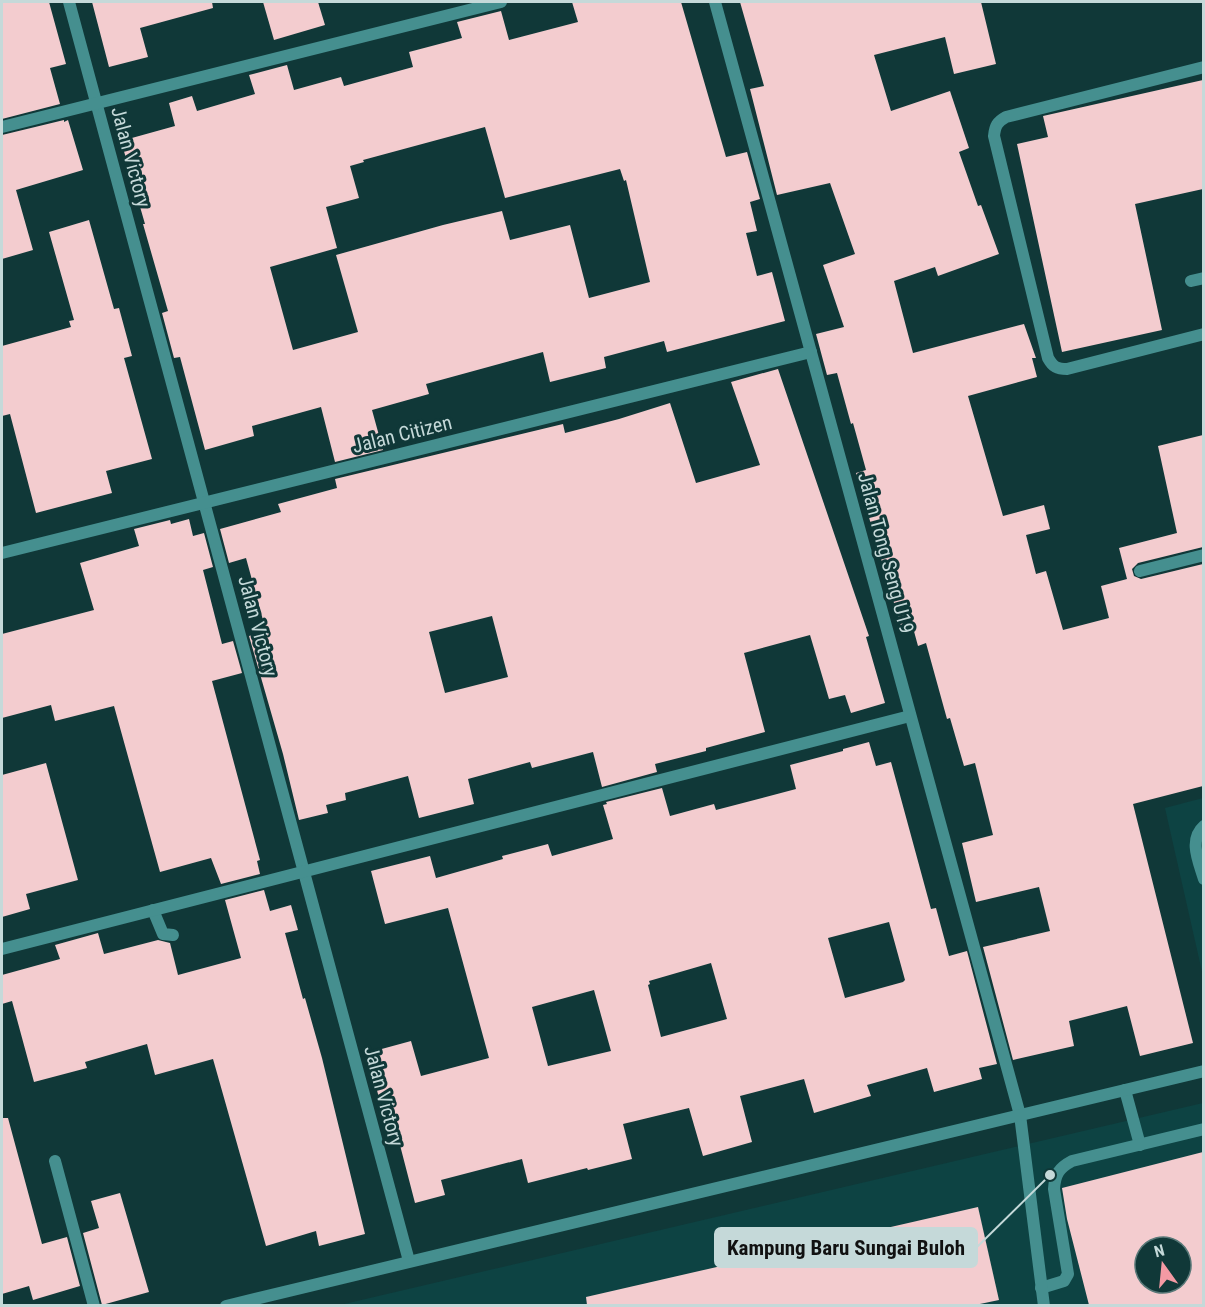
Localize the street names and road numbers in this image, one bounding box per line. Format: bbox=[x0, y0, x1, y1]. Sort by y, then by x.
street label: Jalan Victory bbox=[106, 104, 156, 210]
street label: Jalan Citizen bbox=[350, 410, 454, 458]
street label: Jalan Tong Seng U19 bbox=[853, 470, 919, 636]
street label: Jalan Victory bbox=[233, 573, 283, 679]
street label: Jalan Victory bbox=[359, 1043, 409, 1149]

